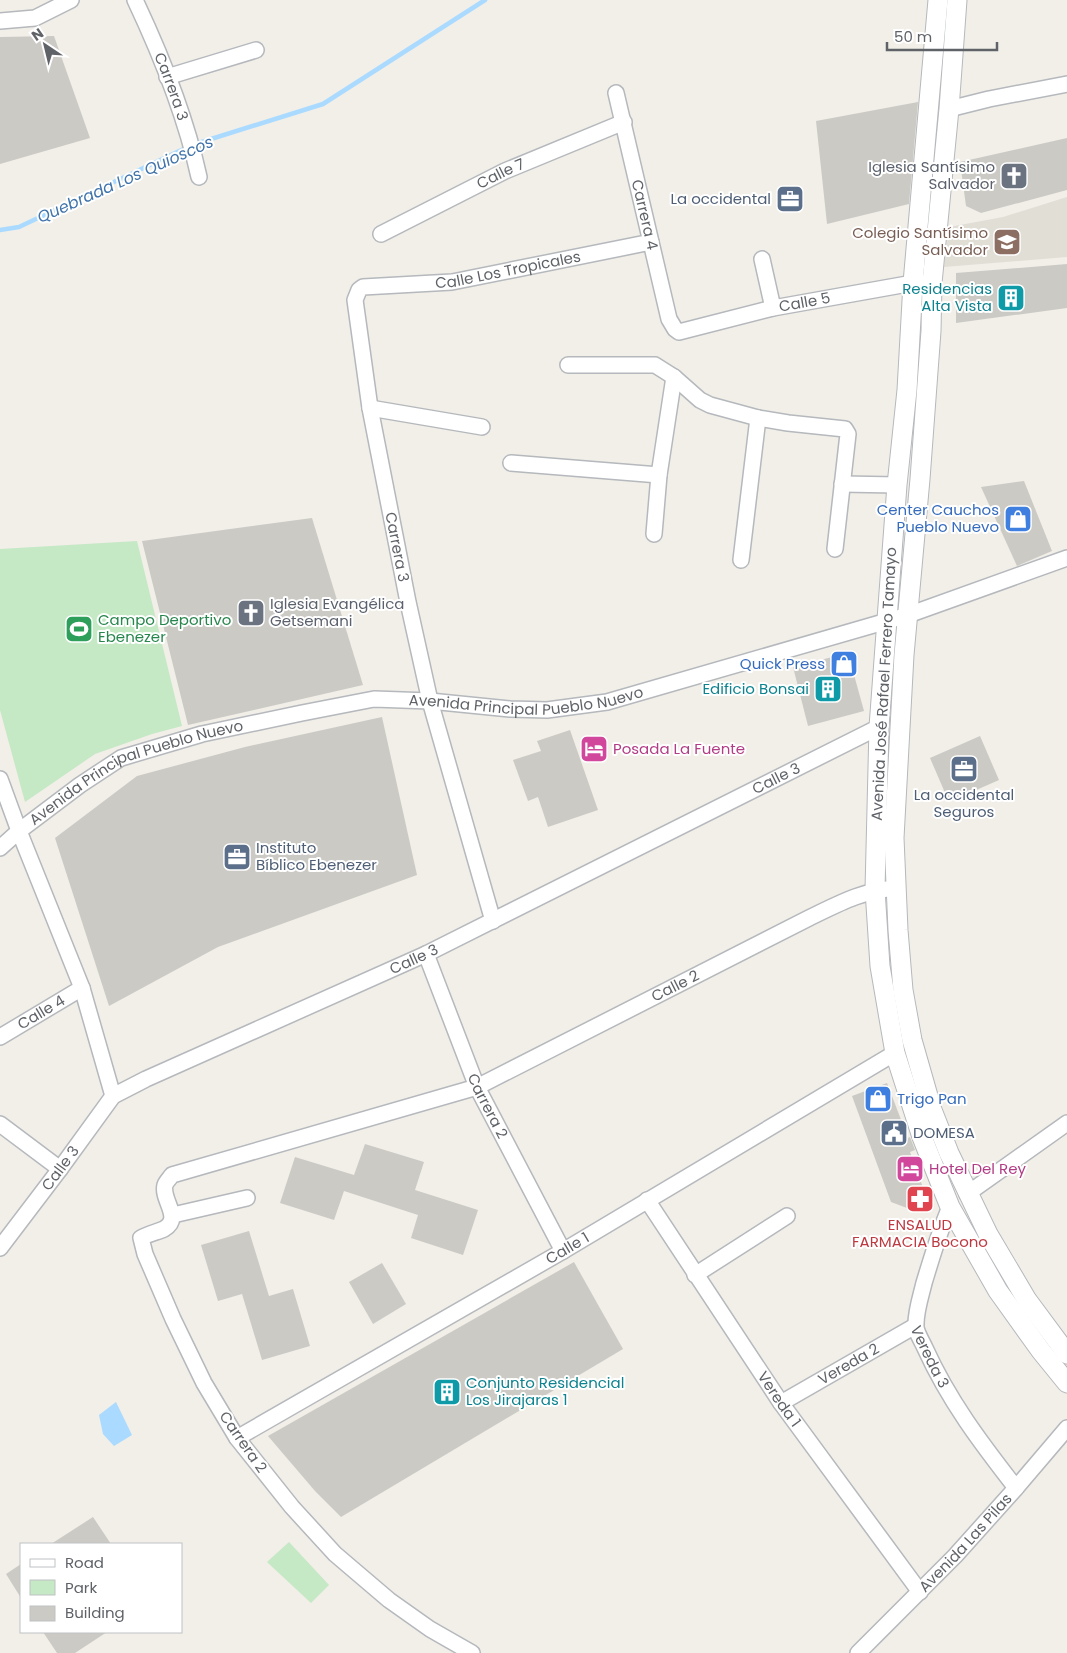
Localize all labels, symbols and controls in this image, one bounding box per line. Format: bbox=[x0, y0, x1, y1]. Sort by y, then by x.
north arrow bbox=[20, 20, 70, 70]
scale bar bbox=[887, 20, 997, 52]
text: N bbox=[27, 23, 48, 46]
text: 50 m bbox=[894, 26, 932, 47]
street label: Carrera 3 bbox=[149, 49, 194, 123]
water label: Quebrada Los Quioscos bbox=[33, 130, 217, 229]
street label: Calle 7 bbox=[473, 153, 528, 194]
place label: Iglesia Santísimo Salvador bbox=[868, 156, 995, 194]
church icon: Iglesia Santísimo Salvador bbox=[999, 161, 1029, 191]
street label: Carrera 4 bbox=[627, 177, 663, 252]
office icon: La occidental bbox=[775, 184, 805, 214]
place label: La occidental bbox=[671, 188, 771, 209]
place label: Colegio Santísimo Salvador bbox=[852, 222, 988, 260]
school or university icon: Colegio Santísimo Salvador bbox=[992, 227, 1022, 257]
street label: Calle Los Tropicales bbox=[435, 245, 583, 293]
place label: Residencias Alta Vista bbox=[902, 278, 992, 316]
building icon: Residencias Alta Vista bbox=[996, 283, 1026, 313]
street label: Calle 5 bbox=[777, 287, 832, 317]
place label: Center Cauchos Pueblo Nuevo bbox=[877, 499, 999, 537]
shop icon: Center Cauchos Pueblo Nuevo bbox=[1003, 504, 1033, 534]
street label: Carrera 3 bbox=[380, 510, 415, 584]
street label: Avenida José Rafael Ferrero Tamayo bbox=[866, 547, 901, 821]
place label: Iglesia Evangélica Getsemani bbox=[270, 593, 404, 631]
church icon: Iglesia Evangélica Getsemani bbox=[236, 598, 266, 628]
place label: Campo Deportivo Ebenezer bbox=[98, 609, 231, 647]
sports icon: Campo Deportivo Ebenezer bbox=[64, 614, 94, 644]
shop icon: Quick Press bbox=[829, 649, 859, 679]
place label: Quick Press bbox=[740, 653, 825, 674]
building icon: Edificio Bonsai bbox=[813, 674, 843, 704]
place label: Edificio Bonsai bbox=[702, 678, 809, 699]
street label: Avenida Principal Pueblo Nuevo bbox=[408, 681, 646, 720]
street label: Avenida Principal Pueblo Nuevo bbox=[25, 715, 245, 830]
hotel icon: Posada La Fuente bbox=[579, 734, 609, 764]
place label: Posada La Fuente bbox=[613, 738, 745, 759]
office icon: La occidental Seguros bbox=[949, 754, 979, 784]
street label: Calle 3 bbox=[748, 757, 804, 799]
place label: La occidental Seguros bbox=[914, 784, 1014, 822]
place label: Instituto Bíblico Ebenezer bbox=[256, 837, 377, 875]
office icon: Instituto Bíblico Ebenezer bbox=[222, 842, 252, 872]
street label: Calle 3 bbox=[386, 939, 442, 979]
street label: Calle 2 bbox=[648, 965, 703, 1007]
street label: Calle 4 bbox=[13, 990, 69, 1034]
street label: Carrera 2 bbox=[463, 1070, 513, 1142]
shop icon: Trigo Pan bbox=[863, 1084, 893, 1114]
place label: Trigo Pan bbox=[897, 1088, 967, 1109]
public building icon: DOMESA bbox=[879, 1118, 909, 1148]
place label: DOMESA bbox=[913, 1122, 975, 1143]
street label: Calle 3 bbox=[36, 1141, 84, 1195]
hotel icon: Hotel Del Rey bbox=[895, 1154, 925, 1184]
place label: Hotel Del Rey bbox=[929, 1158, 1026, 1179]
pharmacy icon: ENSALUD FARMACIA Bocono bbox=[905, 1184, 935, 1214]
place label: ENSALUD FARMACIA Bocono bbox=[852, 1214, 988, 1252]
street label: Calle 1 bbox=[542, 1227, 593, 1269]
street label: Vereda 3 bbox=[906, 1323, 955, 1392]
street label: Vereda 2 bbox=[814, 1338, 883, 1390]
street label: Vereda 1 bbox=[753, 1367, 806, 1431]
place label: Conjunto Residencial Los Jirajaras 1 bbox=[466, 1372, 624, 1410]
building icon: Conjunto Residencial Los Jirajaras 1 bbox=[432, 1377, 462, 1407]
street label: Carrera 2 bbox=[215, 1407, 272, 1477]
street label: Avenida Las Pilas bbox=[914, 1488, 1017, 1596]
legend bbox=[20, 1543, 182, 1633]
text: Road bbox=[65, 1552, 104, 1573]
text: Park bbox=[65, 1577, 97, 1598]
text: Building bbox=[65, 1602, 125, 1623]

